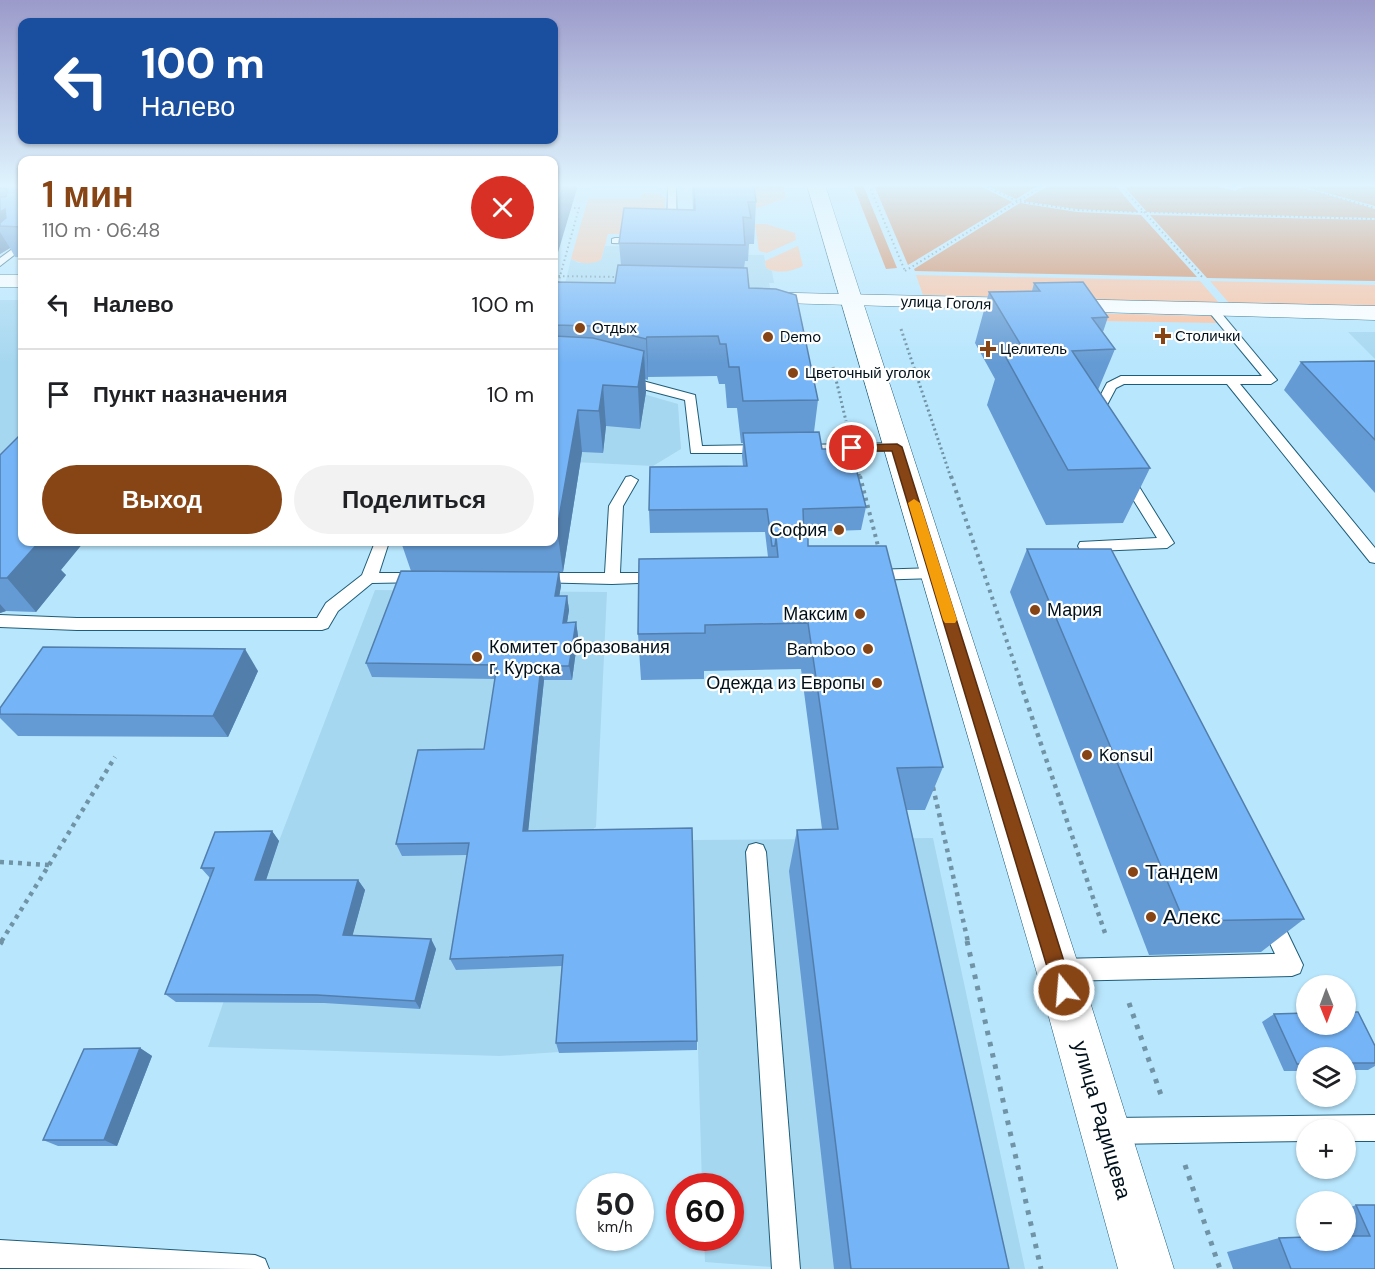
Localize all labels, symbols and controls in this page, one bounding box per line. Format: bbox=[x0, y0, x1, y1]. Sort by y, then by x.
text: 100 m bbox=[141, 36, 265, 91]
icon: left bbox=[42, 42, 120, 120]
text: Налево bbox=[141, 89, 235, 124]
text: 1 мин bbox=[42, 171, 134, 218]
button: close bbox=[471, 176, 534, 239]
text: 110 m · 06:48 bbox=[42, 217, 160, 243]
icon: left bbox=[42, 288, 75, 321]
text: Налево bbox=[93, 290, 174, 319]
text: 100 m bbox=[472, 290, 534, 319]
street label: улица Гоголя bbox=[900, 291, 992, 315]
place label: Отдых bbox=[592, 318, 638, 338]
marker: Отдых bbox=[573, 321, 587, 335]
place label: Столички bbox=[1175, 326, 1240, 346]
place label: Demo bbox=[780, 327, 821, 347]
marker: Столички bbox=[1156, 329, 1170, 343]
marker: Demo bbox=[761, 330, 775, 344]
place label: Целитель bbox=[1000, 339, 1067, 359]
marker: Целитель bbox=[981, 342, 995, 356]
place label: Цветочный уголок bbox=[805, 363, 931, 383]
marker: Цветочный уголок bbox=[786, 366, 800, 380]
icon: arrive bbox=[42, 378, 75, 411]
text: Пункт назначения bbox=[93, 380, 288, 409]
text: 10 m bbox=[487, 380, 534, 409]
pin bbox=[826, 422, 877, 473]
icon: arrive bbox=[835, 431, 868, 464]
button: Выход bbox=[42, 465, 282, 534]
button: Поделиться bbox=[294, 465, 534, 534]
place label: София bbox=[769, 518, 827, 542]
marker: София bbox=[832, 523, 846, 537]
place label: Мария bbox=[1047, 598, 1102, 622]
place label: Максим bbox=[783, 602, 848, 626]
marker: Мария bbox=[1028, 603, 1042, 617]
marker: Максим bbox=[853, 607, 867, 621]
place label: Комитет образования г. Курска bbox=[489, 635, 670, 680]
place label: Bamboo bbox=[787, 637, 856, 661]
marker: Bamboo bbox=[861, 642, 875, 656]
marker: Комитет образования г. Курска bbox=[470, 650, 484, 664]
place label: Одежда из Европы bbox=[706, 671, 865, 695]
marker: Одежда из Европы bbox=[870, 676, 884, 690]
place label: Konsul bbox=[1099, 743, 1153, 767]
marker: Konsul bbox=[1080, 748, 1094, 762]
place label: Тандем bbox=[1145, 858, 1219, 886]
marker: Тандем bbox=[1126, 865, 1140, 879]
place label: Алекс bbox=[1163, 903, 1221, 931]
marker: Алекс bbox=[1144, 910, 1158, 924]
position arrow bbox=[1032, 958, 1096, 1022]
north arrow bbox=[1296, 975, 1356, 1035]
map controls bbox=[1296, 975, 1356, 1251]
street label: улица Радищева bbox=[1066, 1038, 1138, 1203]
button: layers bbox=[1296, 1047, 1356, 1107]
button: + bbox=[1296, 1119, 1356, 1179]
speed limit sign: 60 bbox=[666, 1173, 744, 1251]
text: 50 bbox=[595, 1185, 635, 1224]
button: − bbox=[1296, 1191, 1356, 1251]
text: km/h bbox=[597, 1217, 633, 1237]

